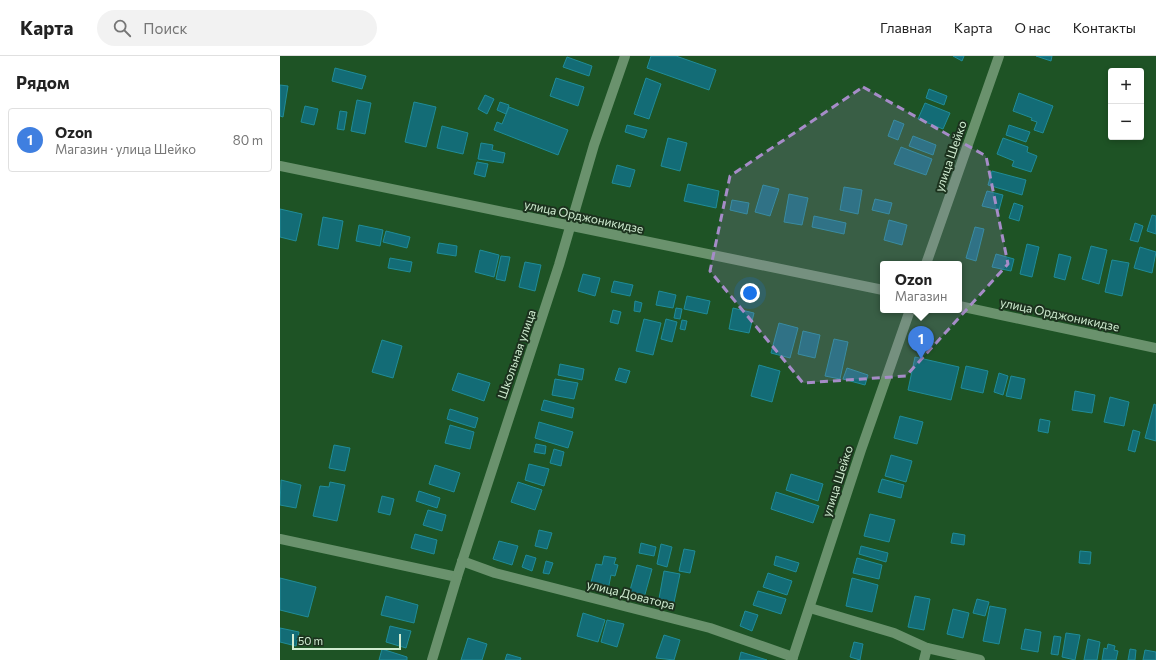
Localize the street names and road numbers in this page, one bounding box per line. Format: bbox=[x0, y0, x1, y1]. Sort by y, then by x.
street label: улица Шейко bbox=[931, 119, 969, 193]
street label: улица Орджоникидзе bbox=[523, 197, 645, 235]
street label: улица Орджоникидзе bbox=[999, 295, 1121, 333]
street label: Школьная улица bbox=[494, 308, 538, 400]
street label: улица Шейко bbox=[819, 444, 855, 518]
street label: улица Доватора bbox=[586, 576, 676, 612]

